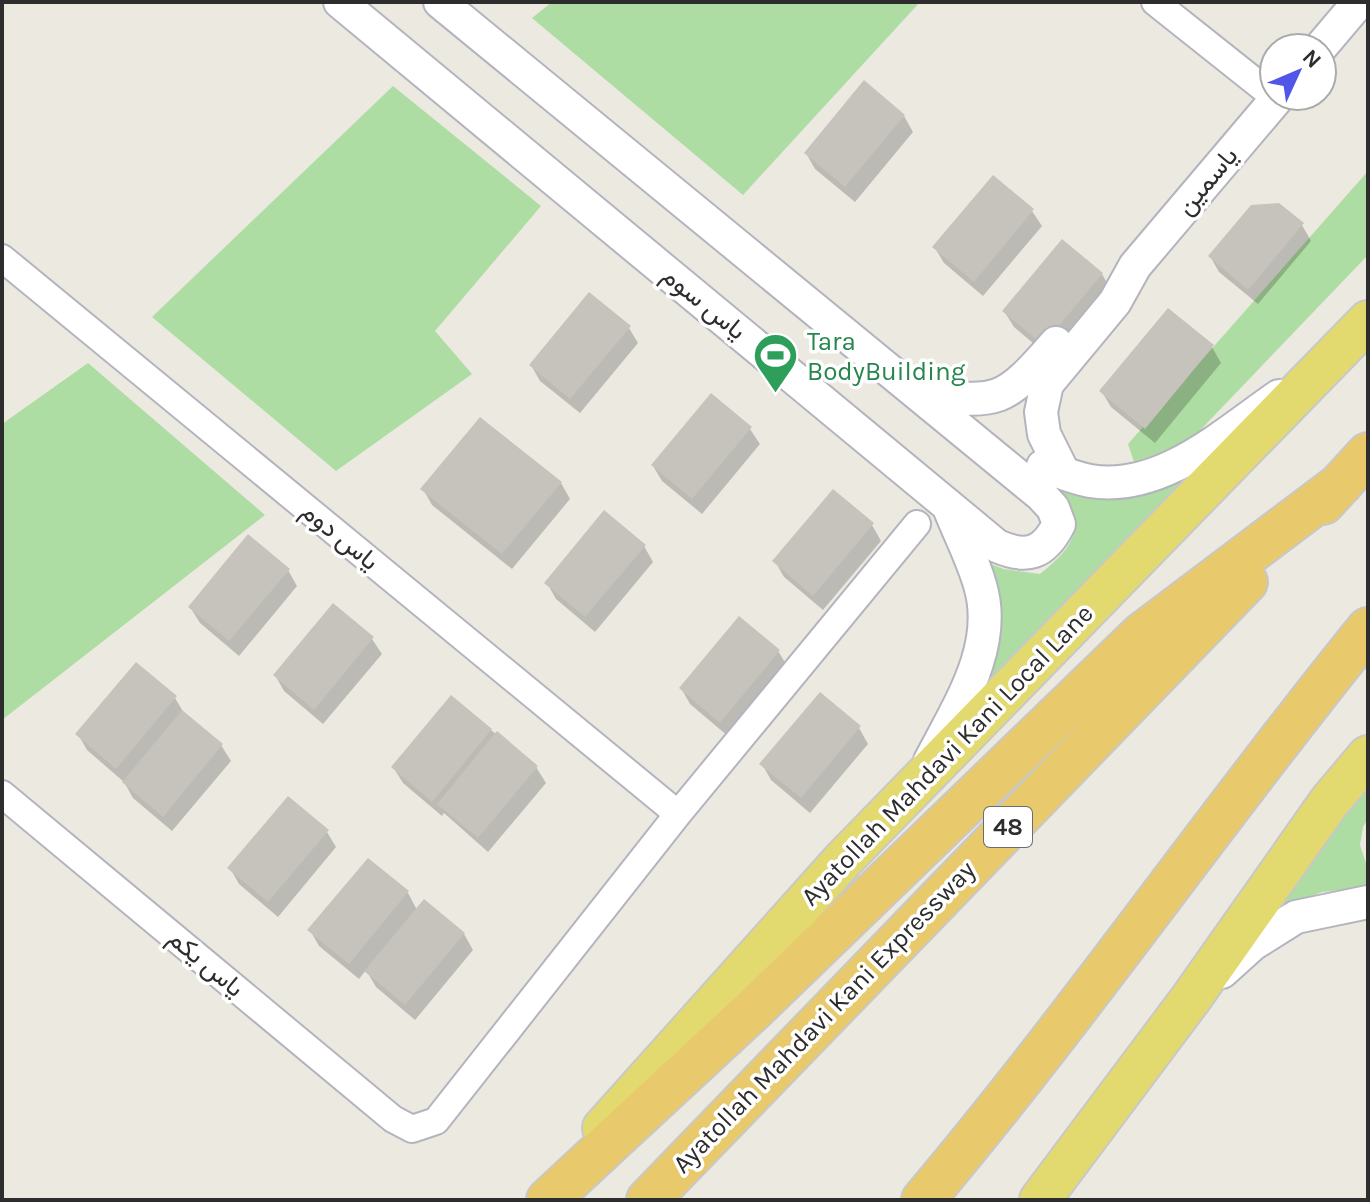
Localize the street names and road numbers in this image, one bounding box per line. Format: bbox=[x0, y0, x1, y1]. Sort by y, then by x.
street label: یاسمین bbox=[1170, 141, 1244, 221]
street label: یاس سوم bbox=[655, 260, 752, 347]
street label: یاس دوم bbox=[294, 495, 385, 578]
street label: Ayatollah Mahdavi Kani Local Lane bbox=[795, 598, 1099, 912]
road number: 48 bbox=[984, 807, 1032, 847]
street label: Ayatollah Mahdavi Kani Expressway bbox=[666, 854, 982, 1180]
street label: یاس یکم bbox=[161, 922, 250, 1004]

